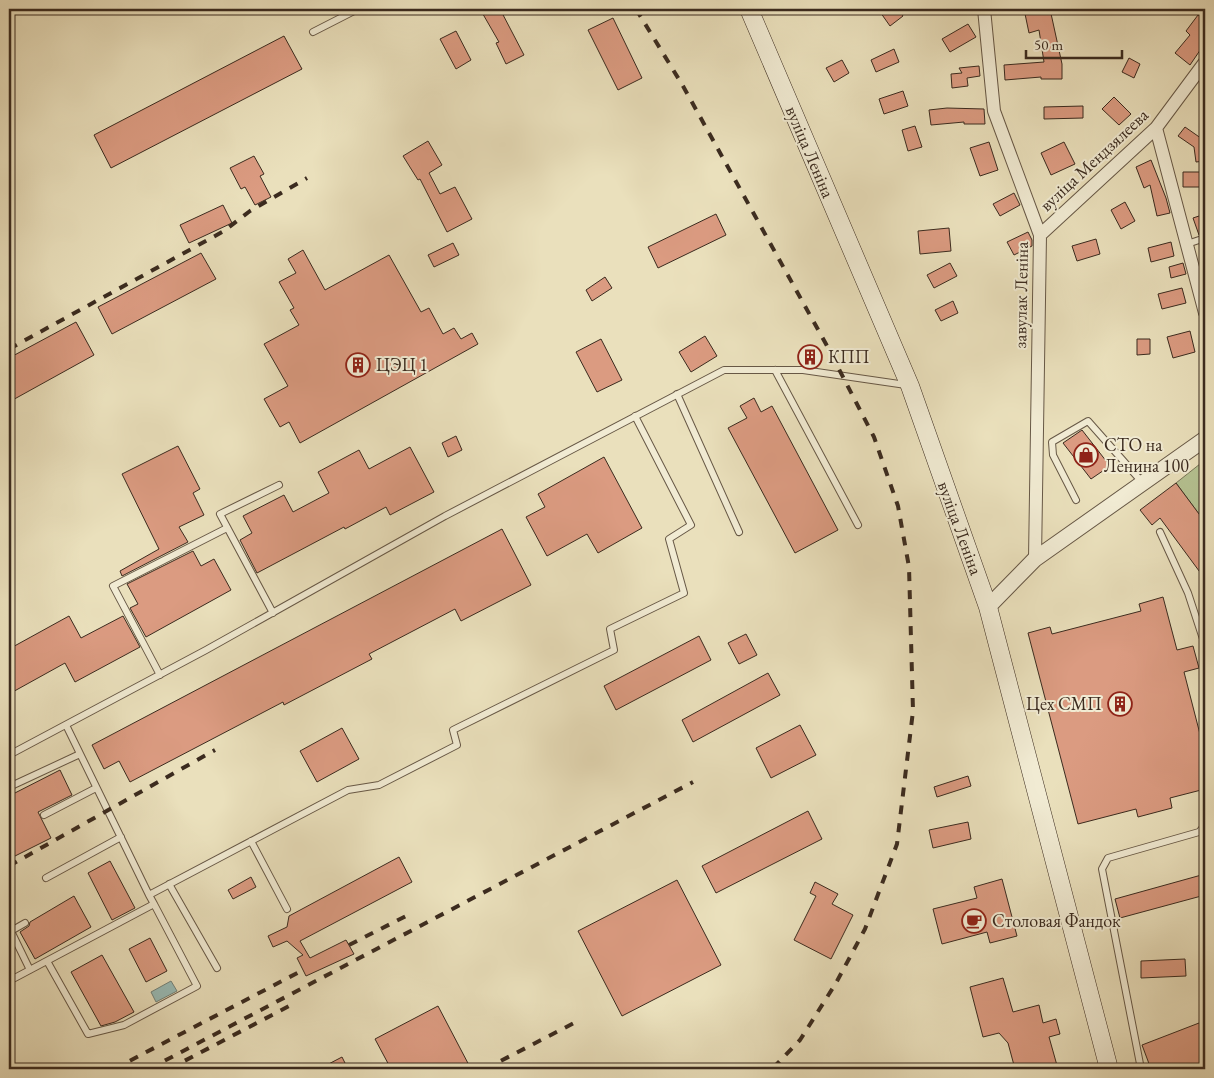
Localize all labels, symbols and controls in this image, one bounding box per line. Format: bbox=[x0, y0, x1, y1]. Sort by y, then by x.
scale bar bbox=[1026, 28, 1123, 60]
text: 50 m bbox=[1034, 35, 1063, 54]
street label: вуліца Леніна bbox=[781, 102, 841, 202]
street label: вуліца Мендзялеева bbox=[1034, 103, 1153, 216]
street label: завулак Леніна bbox=[1008, 240, 1033, 349]
building icon: КПП bbox=[797, 344, 823, 370]
place label: КПП bbox=[828, 345, 870, 368]
building icon: ЦЭЦ 1 bbox=[345, 352, 371, 378]
place label: ЦЭЦ 1 bbox=[376, 353, 428, 376]
place label: СТО на Ленина 100 bbox=[1104, 433, 1189, 477]
shop icon: СТО на Ленина 100 bbox=[1073, 442, 1099, 468]
street label: вуліца Леніна bbox=[933, 478, 988, 579]
building icon: Цех СМП bbox=[1107, 691, 1133, 717]
place label: Цех СМП bbox=[1026, 692, 1102, 715]
cafe icon: Столовая Фандок bbox=[961, 908, 987, 934]
place label: Столовая Фандок bbox=[992, 909, 1121, 932]

